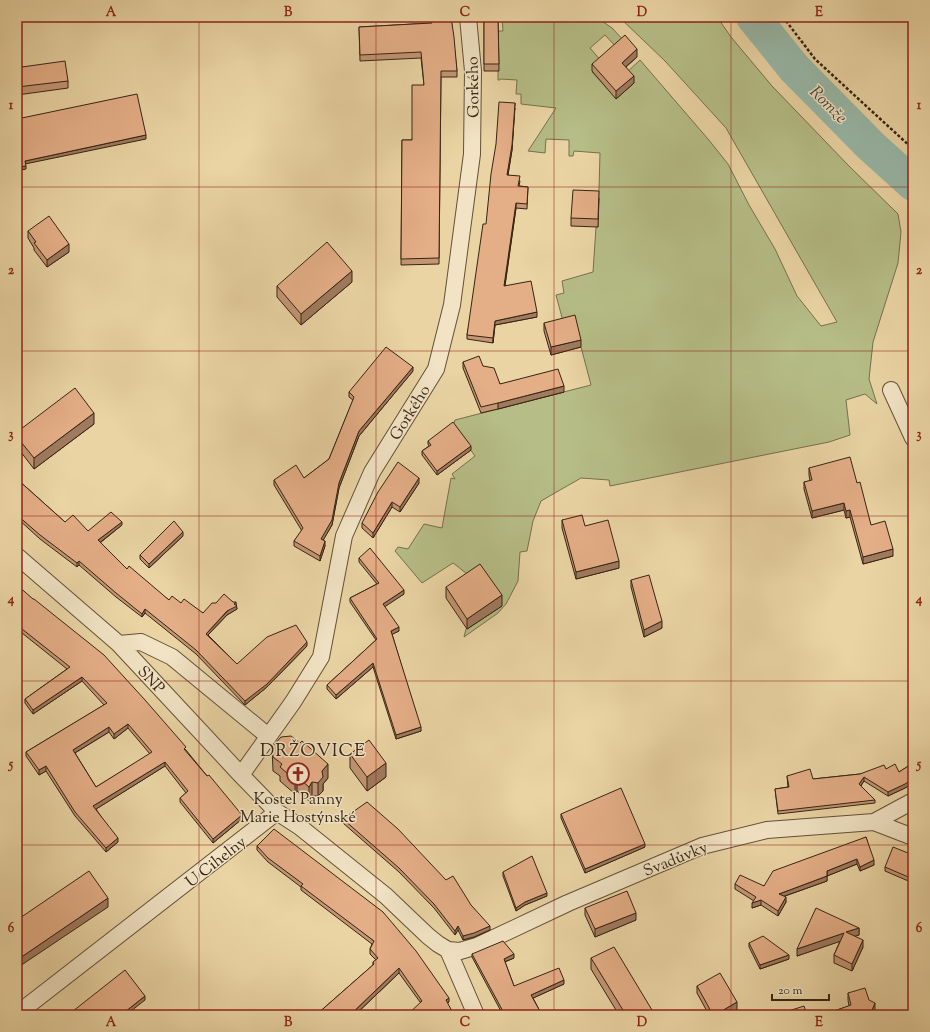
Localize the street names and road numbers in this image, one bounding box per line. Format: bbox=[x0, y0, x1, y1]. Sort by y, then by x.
street label: Gorkého bbox=[462, 56, 487, 118]
street label: Gorkého bbox=[385, 381, 437, 446]
street label: SNP bbox=[131, 661, 169, 700]
street label: U Cihelny bbox=[181, 832, 252, 894]
street label: Svadůvky bbox=[640, 837, 712, 884]

